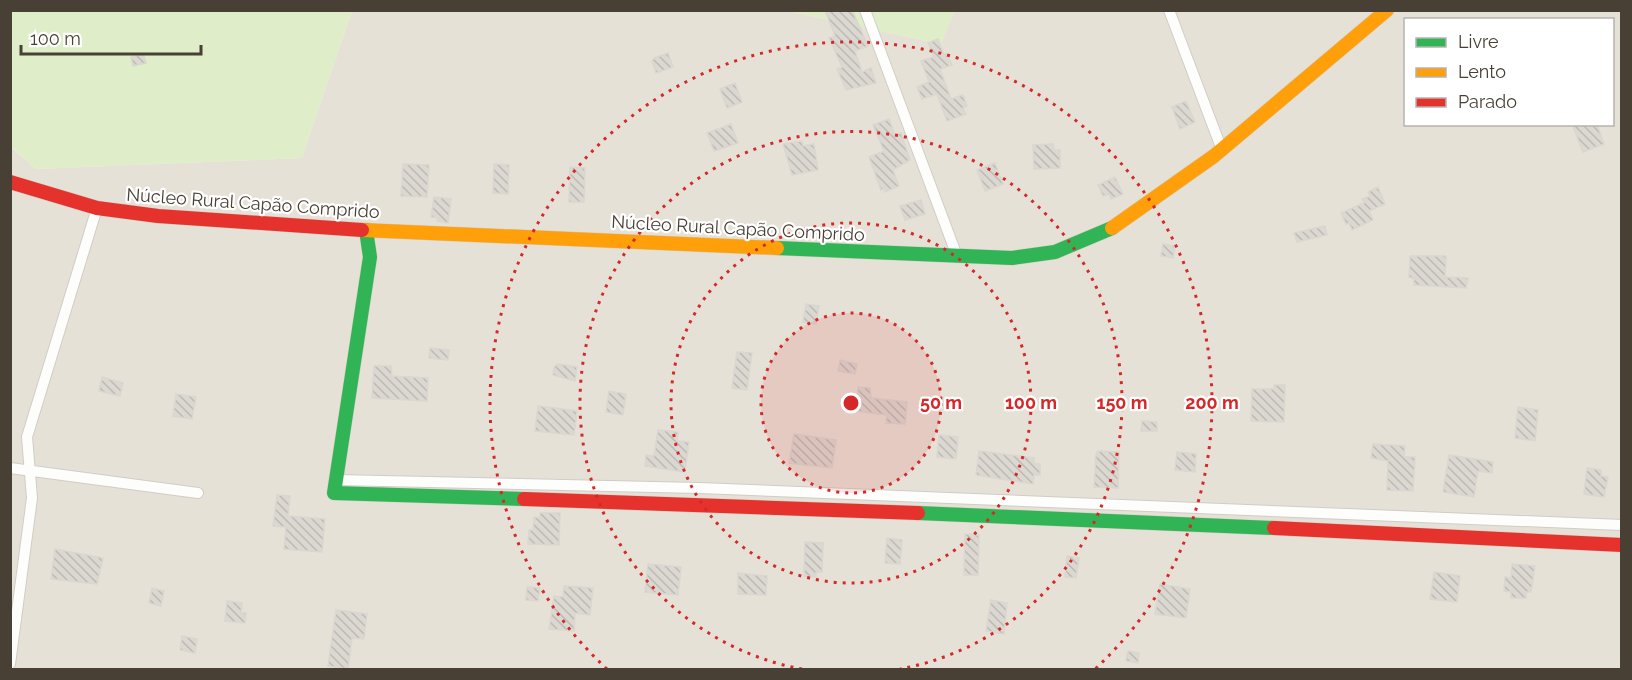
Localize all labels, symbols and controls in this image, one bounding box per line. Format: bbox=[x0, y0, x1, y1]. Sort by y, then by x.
scale bar bbox=[21, 18, 201, 56]
legend bbox=[1404, 18, 1614, 126]
text: 100 m bbox=[30, 28, 81, 49]
text: Livre bbox=[1458, 31, 1499, 52]
text: Lento bbox=[1458, 61, 1506, 82]
text: Parado bbox=[1458, 91, 1517, 112]
street label: Núcleo Rural Capão Comprido bbox=[126, 184, 381, 222]
street label: Núcleo Rural Capão Comprido bbox=[611, 211, 866, 245]
text: 50 m bbox=[920, 392, 962, 413]
text: 100 m bbox=[1005, 392, 1057, 413]
text: 150 m bbox=[1097, 392, 1148, 413]
text: 200 m bbox=[1185, 392, 1239, 413]
centre of rings bbox=[841, 393, 861, 413]

